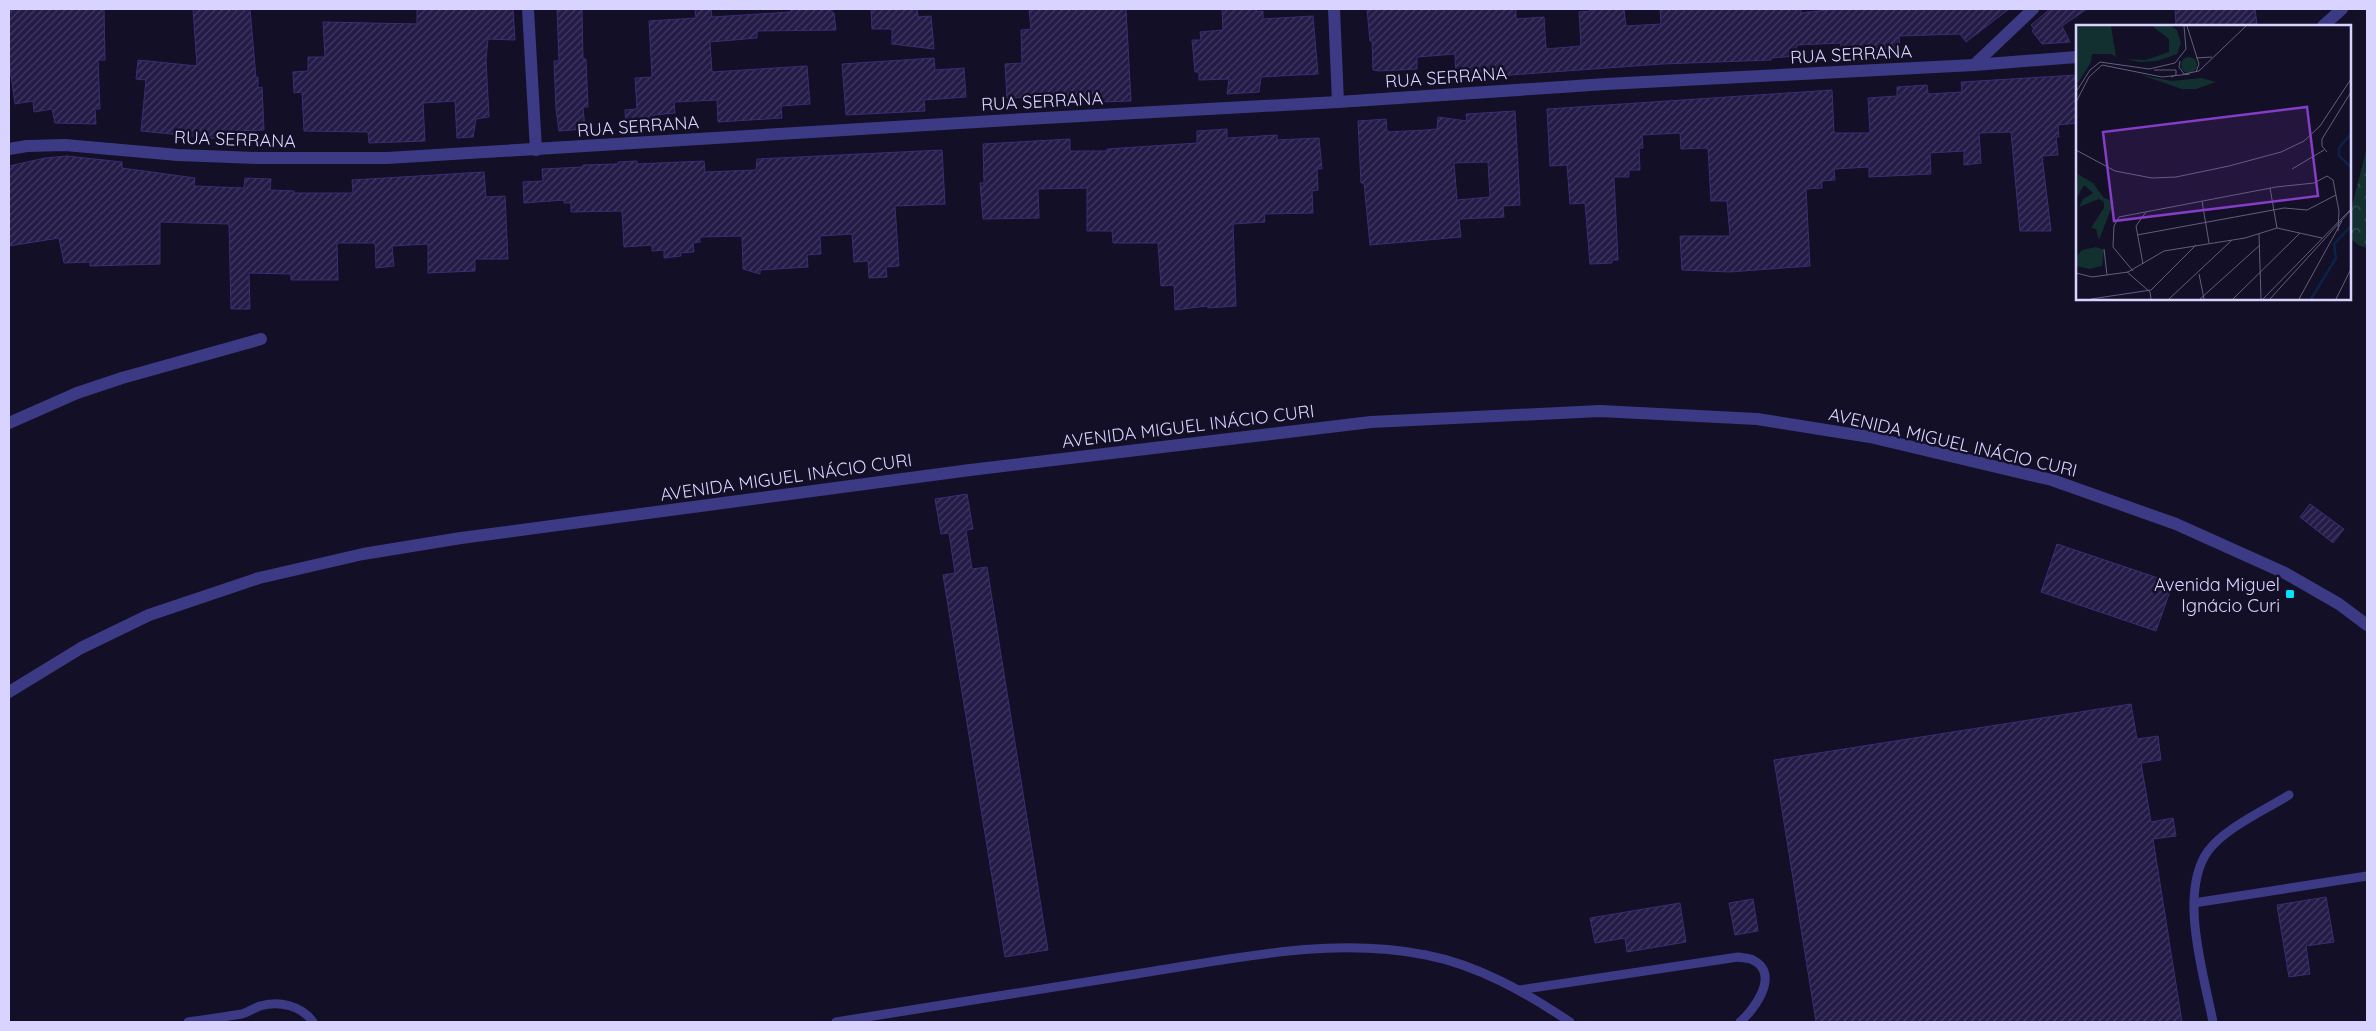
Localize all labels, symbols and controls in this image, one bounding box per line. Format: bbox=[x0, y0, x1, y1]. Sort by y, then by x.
inset map bbox=[2076, 25, 2351, 300]
street label: RUA SERRANA bbox=[1789, 39, 1913, 69]
street label: RUA SERRANA bbox=[1384, 61, 1508, 93]
street label: RUA SERRANA bbox=[980, 86, 1104, 116]
street label: RUA SERRANA bbox=[576, 110, 700, 142]
street label: RUA SERRANA bbox=[174, 125, 297, 153]
street label: AVENIDA MIGUEL INÁCIO CURI bbox=[1061, 399, 1315, 453]
street label: AVENIDA MIGUEL INÁCIO CURI bbox=[1827, 402, 2079, 482]
street label: AVENIDA MIGUEL INÁCIO CURI bbox=[659, 448, 913, 506]
place label: Avenida Miguel Ignácio Curi bbox=[2154, 573, 2280, 617]
marker: Avenida Miguel Ignácio Curi bbox=[2284, 588, 2296, 600]

